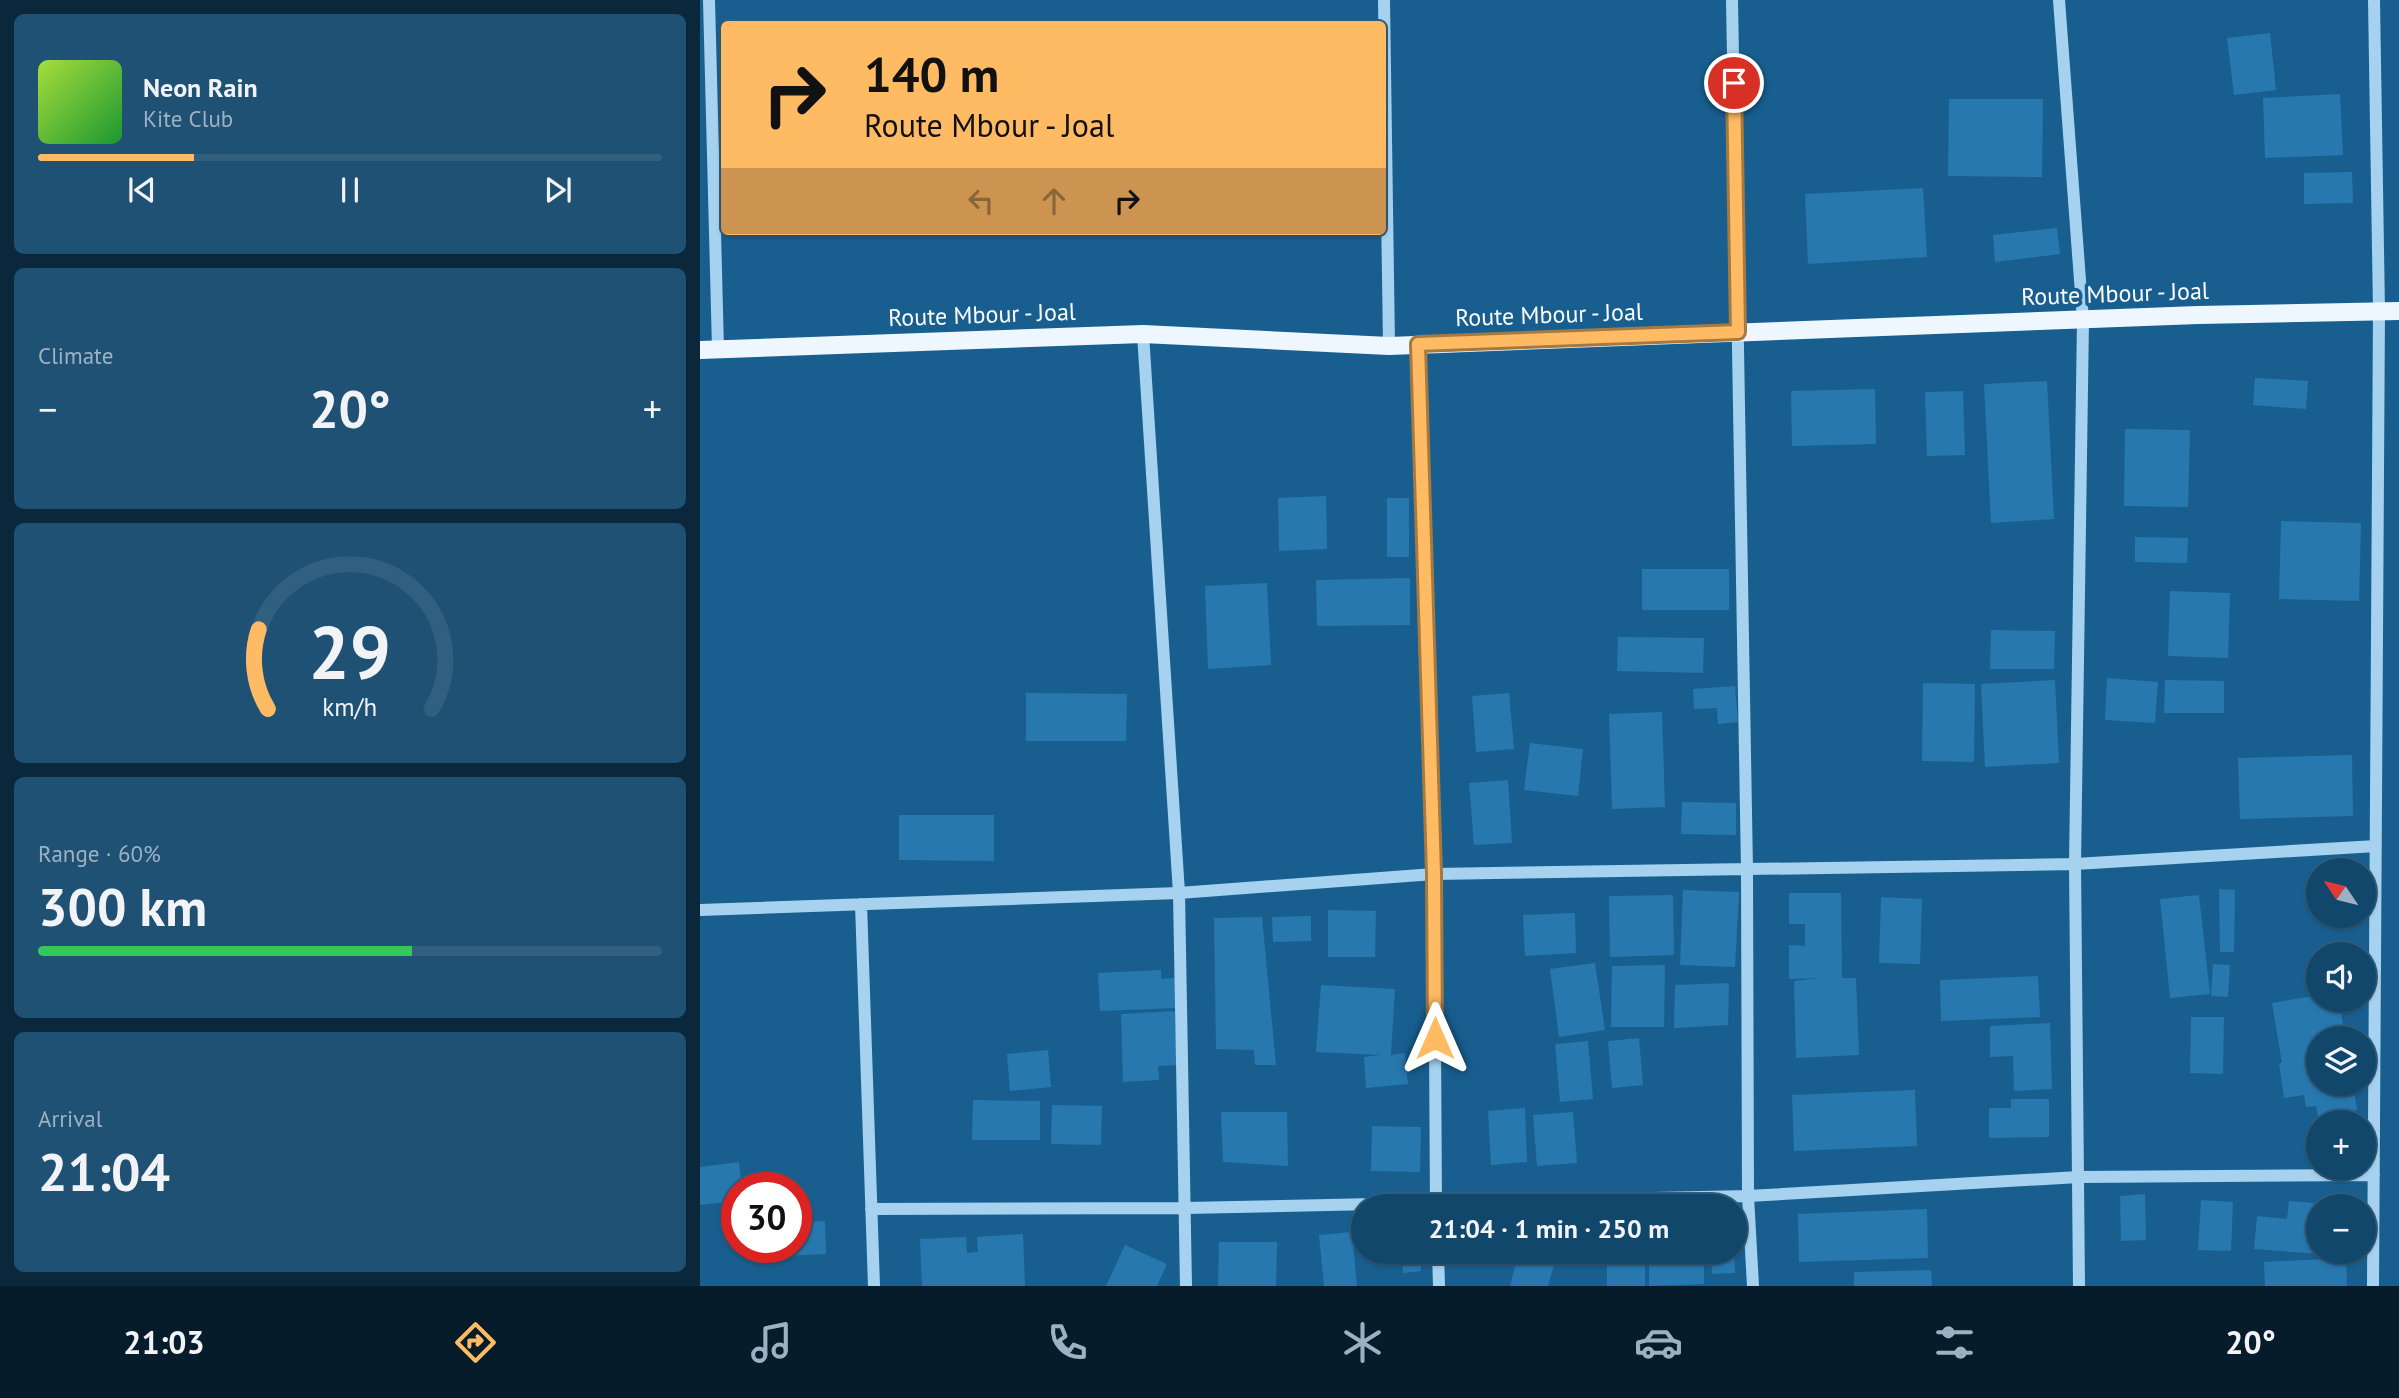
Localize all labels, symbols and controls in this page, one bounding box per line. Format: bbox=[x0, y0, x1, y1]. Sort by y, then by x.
text: 140 m bbox=[864, 42, 999, 106]
icon: right bbox=[749, 49, 840, 140]
pin bbox=[1704, 53, 1764, 113]
icon: arrive bbox=[1715, 64, 1753, 102]
text: Neon Rain bbox=[143, 71, 258, 104]
text: Kite Club bbox=[143, 104, 233, 133]
text: Route Mbour - Joal bbox=[864, 104, 1114, 146]
icon: previous bbox=[123, 171, 161, 209]
icon: pause bbox=[331, 171, 369, 209]
icon: next bbox=[539, 171, 577, 209]
icon: left bbox=[962, 182, 1000, 220]
icon: ahead bbox=[1035, 182, 1073, 220]
icon: right bbox=[1108, 182, 1146, 220]
street label: Route Mbour - Joal bbox=[2021, 275, 2209, 312]
street label: Route Mbour - Joal bbox=[888, 296, 1076, 333]
street label: Route Mbour - Joal bbox=[1455, 296, 1643, 333]
text: Climate bbox=[38, 341, 113, 370]
text: 20° bbox=[309, 375, 391, 442]
text: − bbox=[38, 384, 57, 433]
text: + bbox=[643, 384, 662, 433]
text: 29 bbox=[309, 605, 391, 699]
text: km/h bbox=[323, 691, 377, 723]
text: Range · 60% bbox=[38, 839, 161, 868]
north arrow bbox=[2306, 858, 2376, 928]
map controls bbox=[2306, 858, 2376, 1264]
text: 300 km bbox=[38, 873, 207, 940]
button: sound bbox=[2306, 942, 2376, 1012]
position arrow bbox=[1398, 1001, 1472, 1075]
button: layers bbox=[2306, 1026, 2376, 1096]
text: Arrival bbox=[38, 1104, 102, 1133]
button: + bbox=[2306, 1110, 2376, 1180]
text: 21:04 bbox=[38, 1138, 170, 1205]
speed limit sign: 30 bbox=[721, 1172, 812, 1263]
button: − bbox=[2306, 1194, 2376, 1264]
text: 21:04 · 1 min · 250 m bbox=[1429, 1212, 1669, 1245]
icon: directions bbox=[451, 1318, 500, 1367]
icon: music bbox=[747, 1318, 796, 1367]
icon: phone bbox=[1043, 1318, 1092, 1367]
icon: climate bbox=[1338, 1318, 1387, 1367]
icon: car bbox=[1634, 1318, 1683, 1367]
icon: filters bbox=[1930, 1318, 1979, 1367]
text: 21:03 bbox=[123, 1321, 205, 1363]
text: 20° bbox=[2225, 1321, 2276, 1363]

